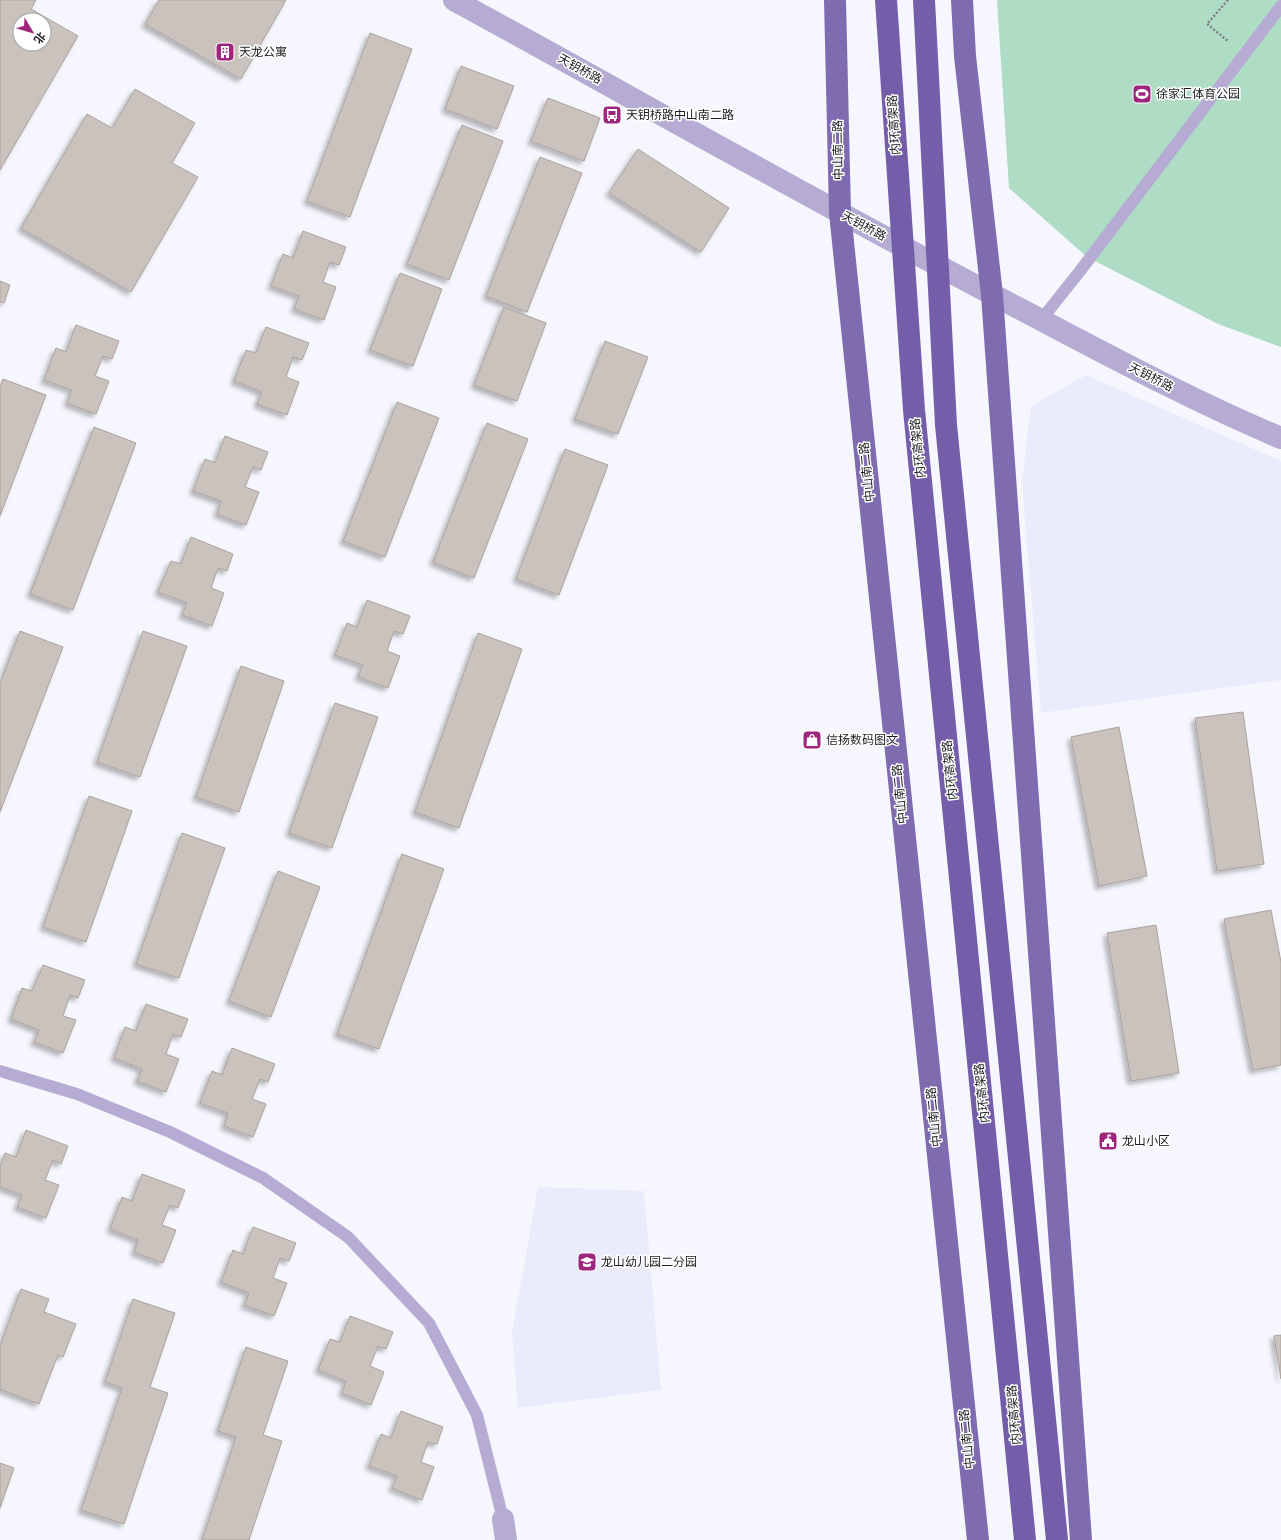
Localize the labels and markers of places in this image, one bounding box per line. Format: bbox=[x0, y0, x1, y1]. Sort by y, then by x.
building icon: 天龙公寓 bbox=[214, 41, 236, 63]
place label: 天龙公寓 bbox=[239, 43, 287, 60]
sports icon: 徐家汇体育公园 bbox=[1131, 83, 1153, 105]
place label: 徐家汇体育公园 bbox=[1156, 85, 1240, 102]
bus stop icon: 天钥桥路中山南二路 bbox=[601, 104, 623, 126]
place label: 天钥桥路中山南二路 bbox=[626, 106, 734, 123]
shop icon: 信扬数码图文 bbox=[801, 729, 823, 751]
place label: 信扬数码图文 bbox=[826, 731, 898, 748]
public building icon: 龙山小区 bbox=[1097, 1130, 1119, 1152]
place label: 龙山小区 bbox=[1122, 1132, 1170, 1149]
school or university icon: 龙山幼儿园二分园 bbox=[576, 1251, 598, 1273]
place label: 龙山幼儿园二分园 bbox=[601, 1253, 697, 1270]

